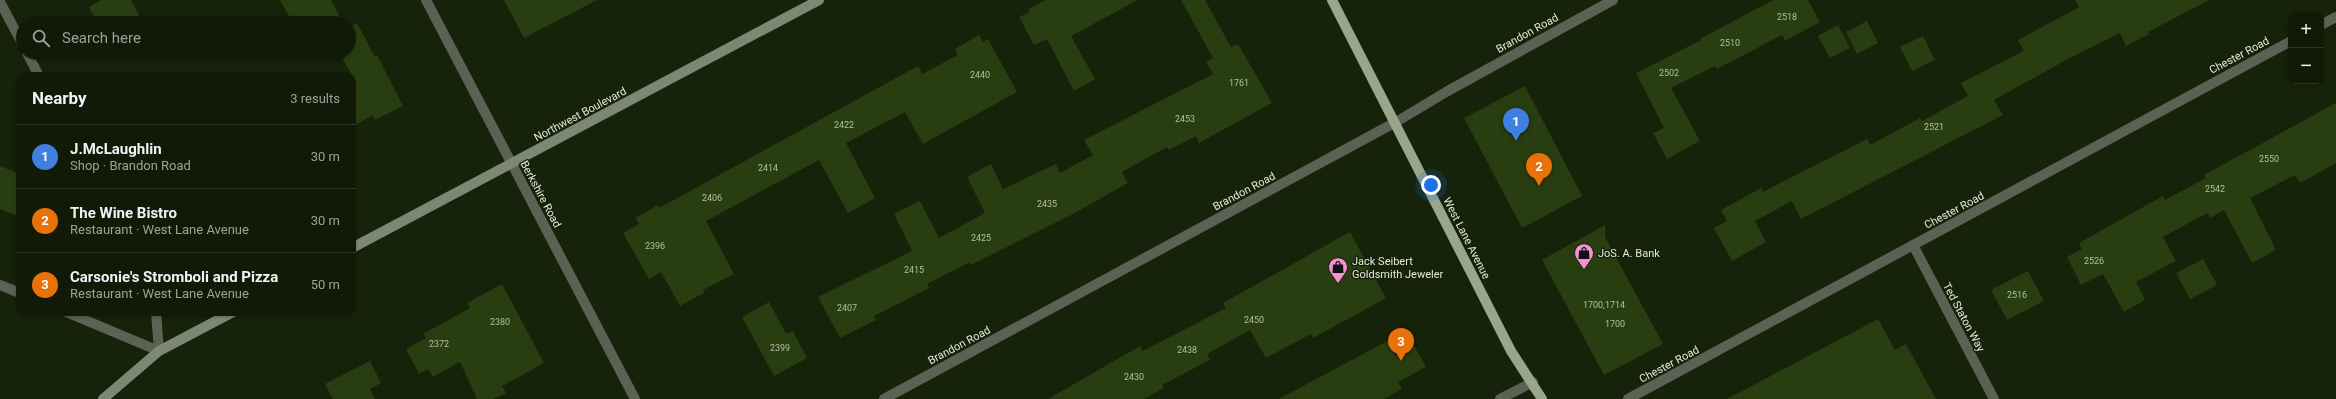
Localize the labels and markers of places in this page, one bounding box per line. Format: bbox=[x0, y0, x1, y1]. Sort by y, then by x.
pin: 1 bbox=[1503, 108, 1529, 141]
pin: 2 bbox=[1526, 153, 1552, 186]
shop icon: JoS. A. Bank bbox=[1573, 242, 1595, 270]
place label: JoS. A. Bank bbox=[1598, 247, 1660, 260]
place label: Jack Seibert Goldsmith Jeweler bbox=[1352, 255, 1444, 281]
shop icon: Jack Seibert Goldsmith Jeweler bbox=[1327, 256, 1349, 284]
pin: 3 bbox=[1388, 328, 1414, 361]

